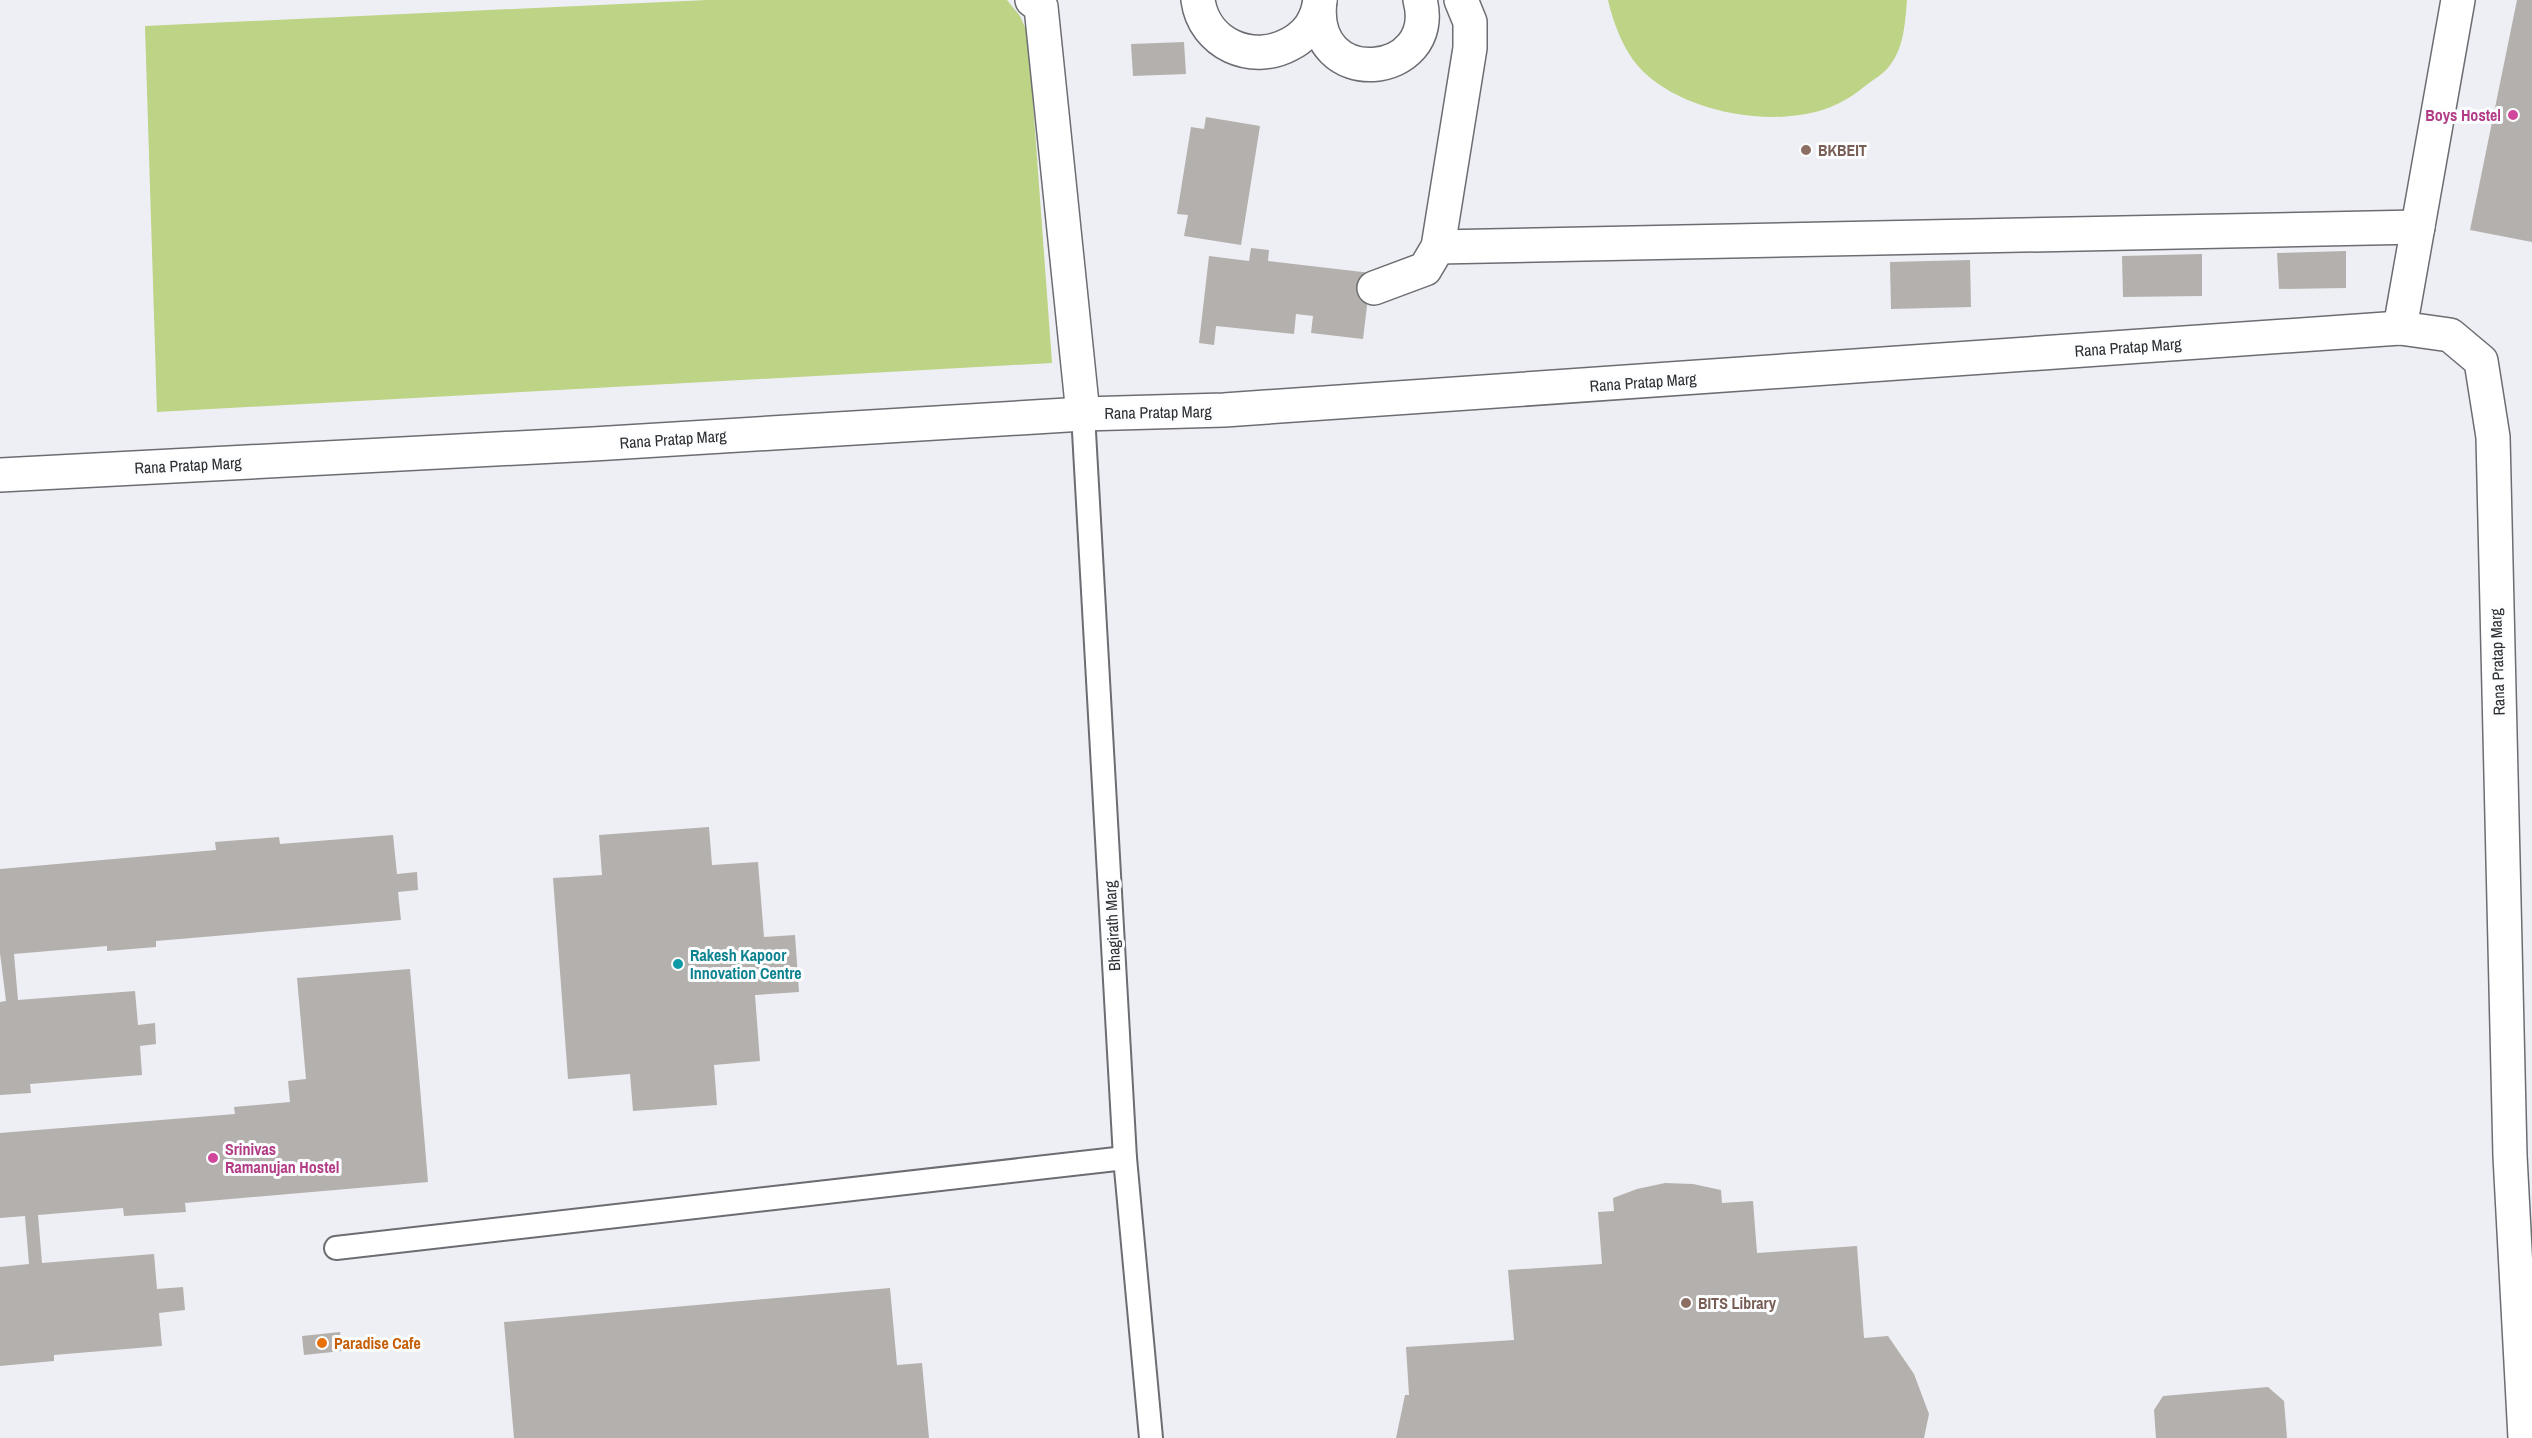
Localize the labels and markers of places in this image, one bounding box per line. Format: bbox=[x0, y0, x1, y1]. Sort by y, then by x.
place label: Boys Hostel bbox=[2425, 104, 2501, 126]
marker: Boys Hostel bbox=[2506, 108, 2520, 122]
place label: BKBEIT bbox=[1818, 139, 1867, 161]
marker: BKBEIT bbox=[1799, 143, 1813, 157]
place label: Rakesh Kapoor Innovation Centre bbox=[690, 944, 802, 984]
marker: Rakesh Kapoor Innovation Centre bbox=[671, 957, 685, 971]
place label: Srinivas Ramanujan Hostel bbox=[225, 1138, 339, 1178]
marker: Srinivas Ramanujan Hostel bbox=[206, 1151, 220, 1165]
place label: BITS Library bbox=[1698, 1292, 1777, 1314]
marker: BITS Library bbox=[1679, 1296, 1693, 1310]
place label: Paradise Cafe bbox=[334, 1332, 421, 1354]
marker: Paradise Cafe bbox=[315, 1336, 329, 1350]

